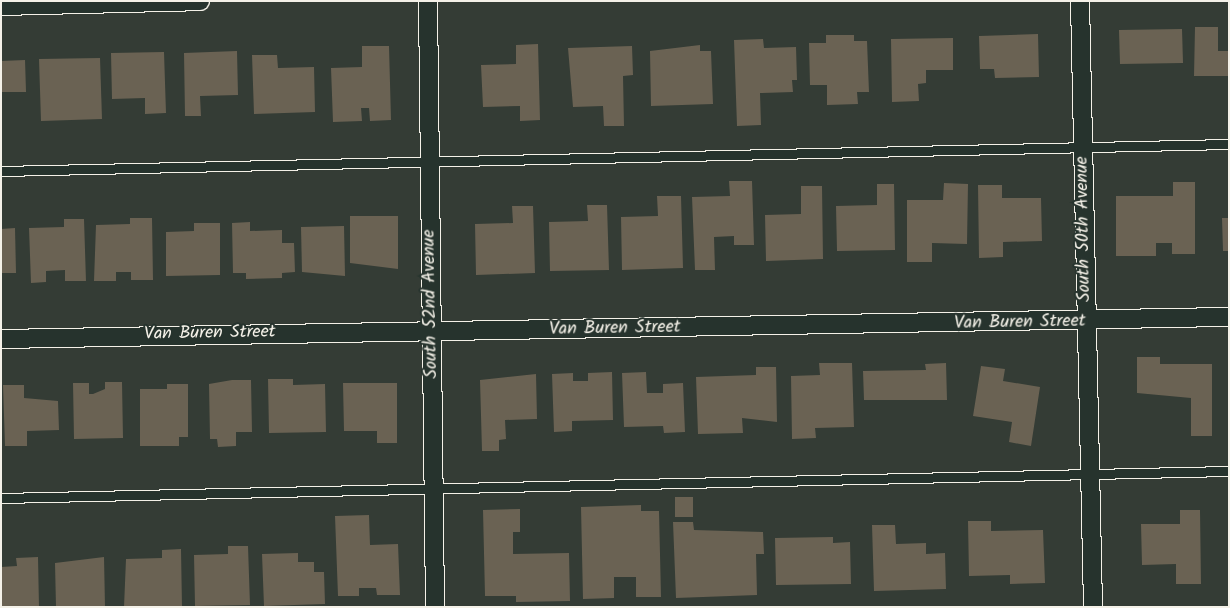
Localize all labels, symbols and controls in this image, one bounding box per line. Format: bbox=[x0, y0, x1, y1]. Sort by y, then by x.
street label: South 50th Avenue bbox=[1072, 156, 1096, 302]
street label: South 52nd Avenue bbox=[419, 229, 443, 379]
street label: Van Buren Street bbox=[954, 311, 1086, 335]
street label: Van Buren Street bbox=[549, 317, 681, 341]
street label: Van Buren Street bbox=[144, 322, 276, 346]

